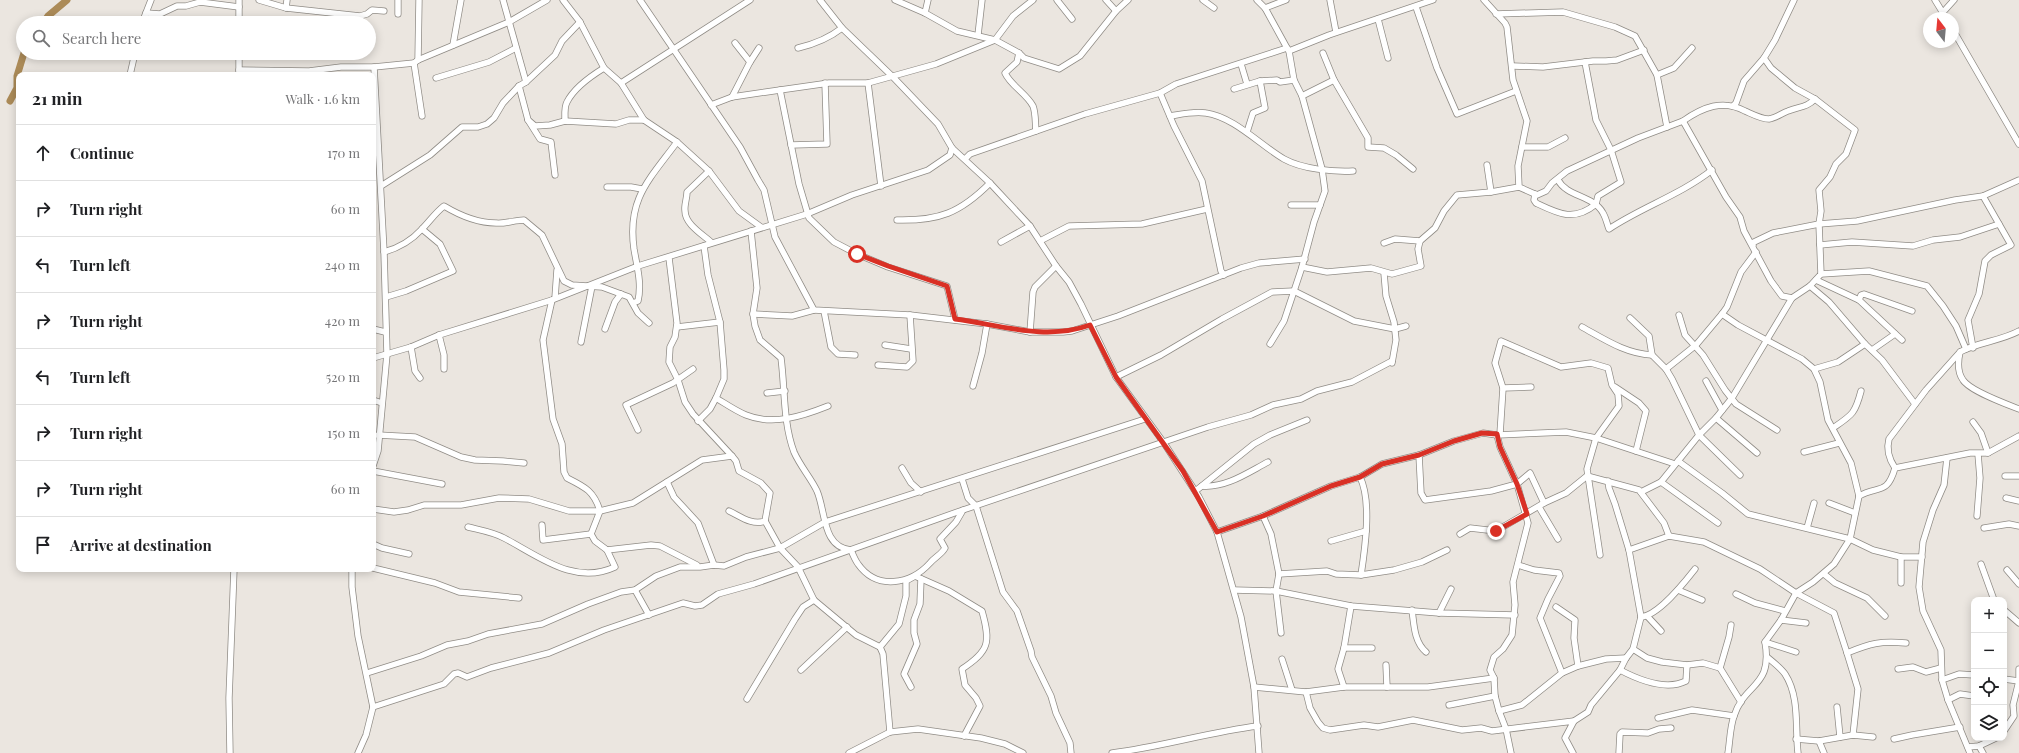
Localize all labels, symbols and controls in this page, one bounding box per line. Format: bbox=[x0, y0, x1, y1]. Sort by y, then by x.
north arrow bbox=[1923, 12, 1959, 48]
search box bbox=[16, 16, 376, 60]
icon: search bbox=[30, 27, 52, 49]
text: Search here bbox=[62, 28, 141, 48]
text: 21 min bbox=[32, 87, 83, 109]
text: Walk · 1.6 km bbox=[285, 90, 360, 107]
icon: ahead bbox=[32, 142, 54, 164]
text: Continue bbox=[70, 143, 134, 163]
text: 170 m bbox=[327, 144, 360, 161]
icon: right bbox=[32, 198, 54, 220]
text: Turn right bbox=[70, 199, 143, 219]
text: 60 m bbox=[331, 200, 360, 217]
route start bbox=[848, 245, 866, 263]
icon: left bbox=[32, 254, 54, 276]
text: Turn left bbox=[70, 255, 131, 275]
text: 240 m bbox=[325, 256, 360, 273]
icon: right bbox=[32, 310, 54, 332]
text: Turn right bbox=[70, 311, 143, 331]
text: 420 m bbox=[325, 312, 360, 329]
icon: left bbox=[32, 366, 54, 388]
text: Turn left bbox=[70, 367, 131, 387]
text: 520 m bbox=[326, 368, 360, 385]
icon: right bbox=[32, 422, 54, 444]
text: Turn right bbox=[70, 423, 143, 443]
text: 150 m bbox=[327, 424, 360, 441]
icon: right bbox=[32, 478, 54, 500]
text: Turn right bbox=[70, 479, 143, 499]
text: 60 m bbox=[331, 480, 360, 497]
route end bbox=[1487, 522, 1505, 540]
icon: arrive bbox=[32, 534, 54, 556]
text: Arrive at destination bbox=[70, 535, 212, 555]
map controls bbox=[1971, 597, 2007, 741]
button: + bbox=[1971, 597, 2007, 633]
button: − bbox=[1971, 633, 2007, 669]
button: locate bbox=[1971, 669, 2007, 705]
button: layers bbox=[1971, 705, 2007, 741]

